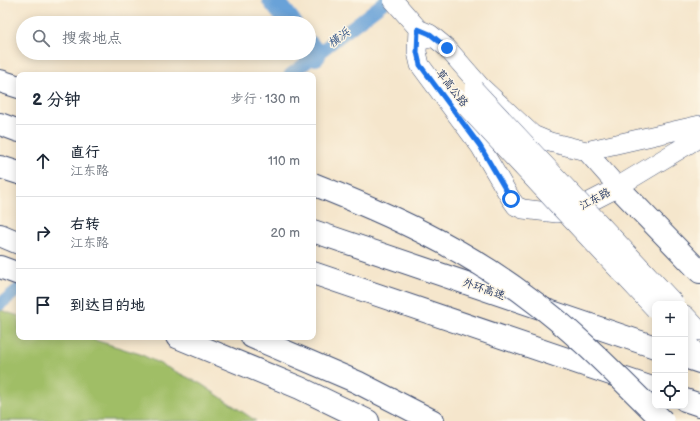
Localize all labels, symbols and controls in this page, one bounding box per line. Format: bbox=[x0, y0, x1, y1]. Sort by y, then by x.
search box bbox=[16, 16, 316, 60]
water label: 横浜 bbox=[325, 24, 354, 51]
icon: search bbox=[30, 27, 52, 49]
text: 搜索地点 bbox=[62, 29, 122, 48]
route end bbox=[438, 39, 456, 57]
street label: 草高公路 bbox=[433, 67, 471, 109]
text: 2 分钟 bbox=[32, 90, 81, 110]
text: 步行 · 130 m bbox=[231, 91, 300, 107]
text: 直行 bbox=[70, 143, 100, 162]
icon: ahead bbox=[32, 150, 54, 172]
text: 110 m bbox=[268, 153, 300, 169]
text: 江东路 bbox=[70, 163, 109, 179]
street label: 江东路 bbox=[577, 186, 613, 212]
route start bbox=[502, 190, 520, 208]
text: 右转 bbox=[70, 215, 100, 234]
icon: right bbox=[32, 222, 54, 244]
text: 20 m bbox=[270, 225, 300, 241]
text: 江东路 bbox=[70, 235, 109, 251]
street label: 外环高速 bbox=[461, 276, 507, 302]
icon: arrive bbox=[32, 294, 54, 316]
text: 到达目的地 bbox=[70, 296, 145, 315]
map controls bbox=[652, 301, 688, 409]
button: + bbox=[652, 301, 688, 337]
button: − bbox=[652, 337, 688, 373]
button: locate bbox=[652, 373, 688, 409]

